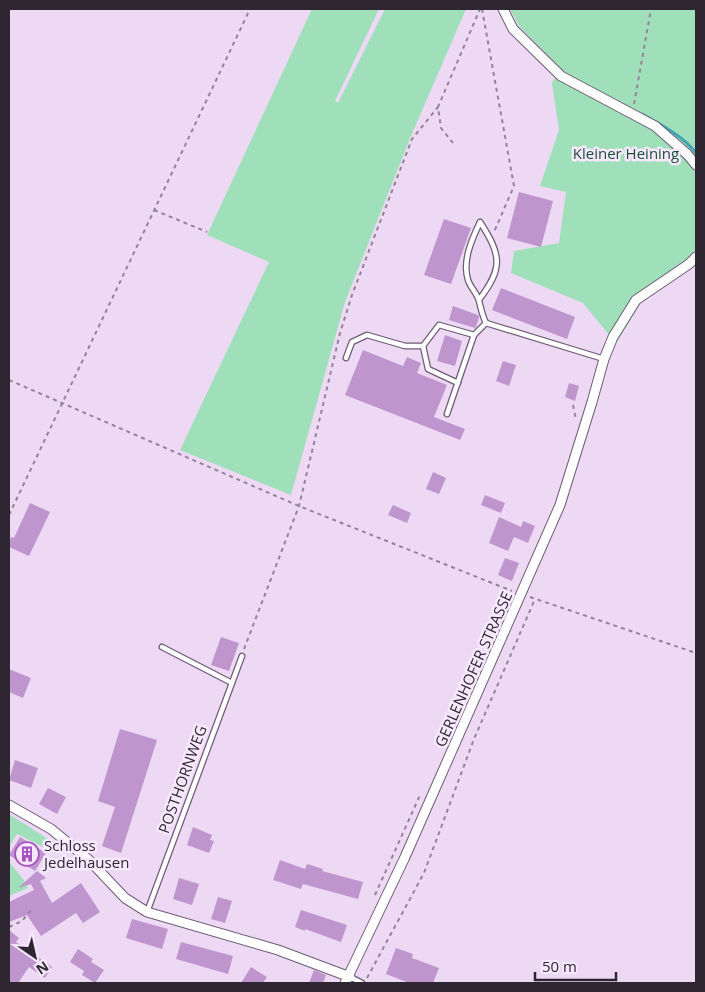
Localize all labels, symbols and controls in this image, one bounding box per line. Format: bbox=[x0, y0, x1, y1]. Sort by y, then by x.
park label: Kleiner Heining bbox=[573, 143, 679, 163]
street label: GERLENHOFER STRASSE bbox=[430, 588, 516, 750]
street label: POSTHORNWEG bbox=[153, 722, 211, 836]
place label: Schloss Jedelhausen bbox=[42, 835, 129, 872]
building icon: Schloss Jedelhausen bbox=[14, 841, 40, 867]
north arrow bbox=[10, 932, 60, 982]
scale bar bbox=[535, 950, 616, 982]
text: 50 m bbox=[542, 956, 577, 976]
text: N bbox=[33, 957, 53, 979]

